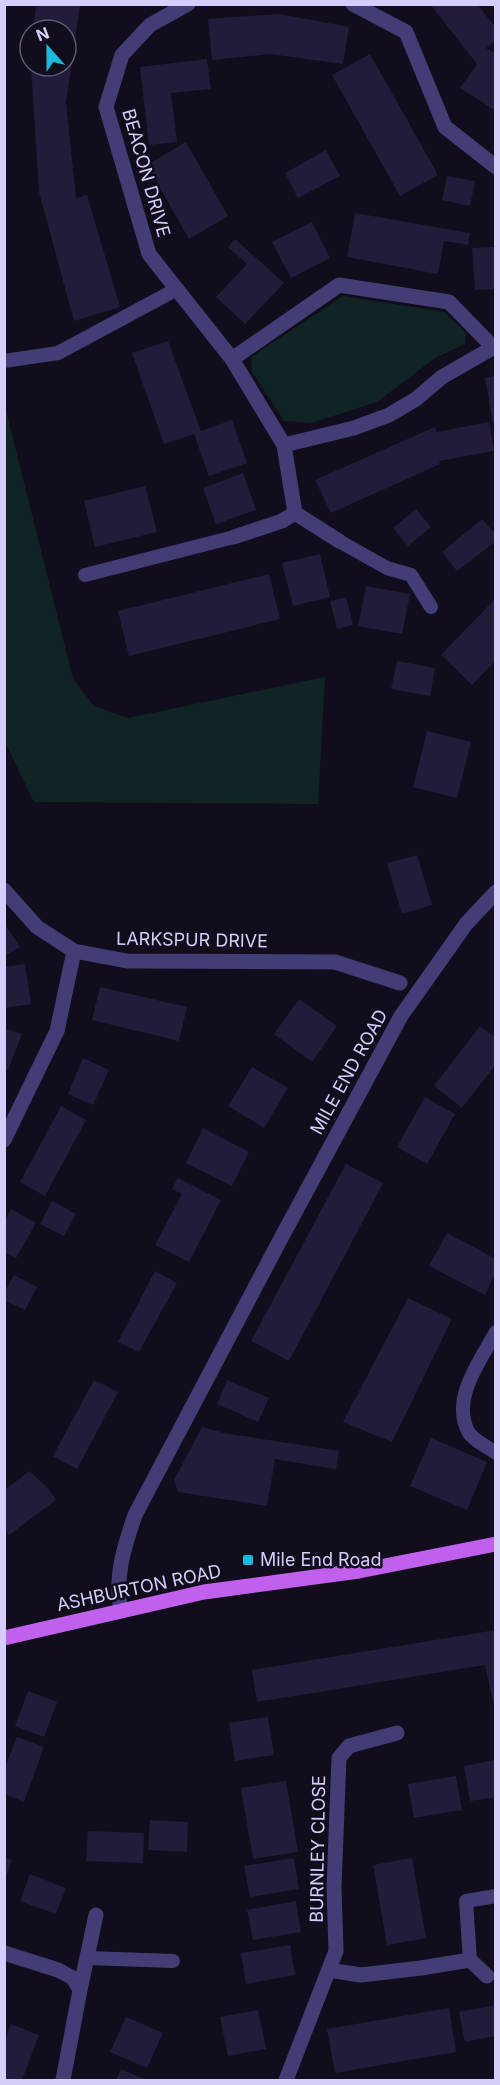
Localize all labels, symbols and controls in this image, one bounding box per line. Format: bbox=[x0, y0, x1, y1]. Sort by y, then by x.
north arrow bbox=[18, 18, 78, 78]
text: N bbox=[33, 22, 52, 46]
street label: BEACON DRIVE bbox=[118, 106, 175, 239]
street label: LARKSPUR DRIVE bbox=[116, 928, 268, 951]
street label: MILE END ROAD bbox=[306, 1006, 392, 1138]
place label: Mile End Road bbox=[260, 1549, 382, 1570]
marker: Mile End Road bbox=[241, 1553, 255, 1567]
street label: ASHBURTON ROAD bbox=[55, 1560, 223, 1615]
street label: BURNLEY CLOSE bbox=[306, 1775, 329, 1923]

